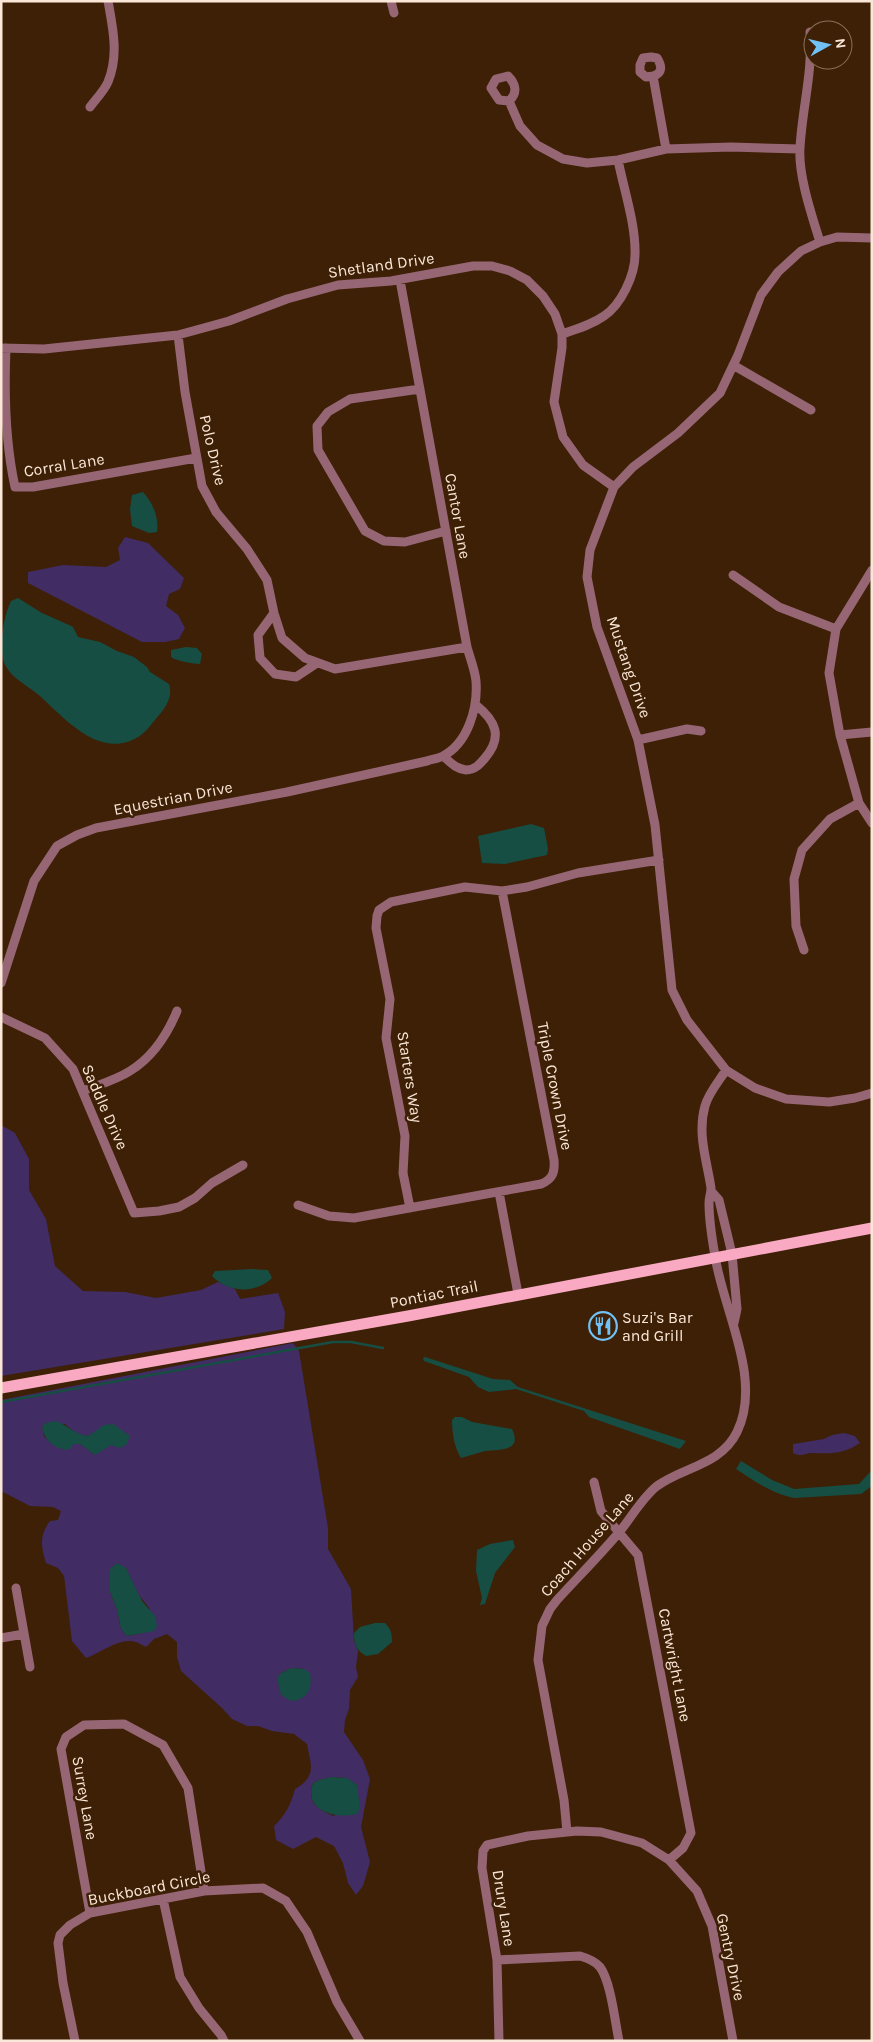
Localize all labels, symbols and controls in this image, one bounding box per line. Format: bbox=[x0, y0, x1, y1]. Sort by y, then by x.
north arrow bbox=[803, 20, 853, 70]
text: N bbox=[831, 37, 849, 49]
street label: Shetland Drive bbox=[327, 248, 435, 282]
street label: Polo Drive bbox=[196, 413, 230, 487]
street label: Corral Lane bbox=[22, 449, 106, 481]
street label: Cantor Lane bbox=[441, 472, 475, 560]
street label: Mustang Drive bbox=[603, 614, 655, 720]
street label: Equestrian Drive bbox=[112, 777, 234, 819]
street label: Triple Crown Drive bbox=[533, 1020, 577, 1152]
street label: Starters Way bbox=[393, 1030, 427, 1125]
street label: Saddle Drive bbox=[78, 1061, 132, 1153]
street label: Pontiac Trail bbox=[388, 1276, 480, 1312]
place label: Suzi's Bar and Grill bbox=[622, 1308, 693, 1345]
restaurant icon: Suzi's Bar and Grill bbox=[588, 1311, 618, 1341]
street label: Coach House Lane bbox=[536, 1488, 638, 1600]
street label: Cartwright Lane bbox=[655, 1607, 695, 1723]
street label: Surrey Lane bbox=[68, 1755, 102, 1841]
street label: Buckboard Circle bbox=[86, 1867, 212, 1909]
street label: Drury Lane bbox=[489, 1868, 519, 1948]
street label: Gentry Drive bbox=[712, 1912, 750, 2002]

